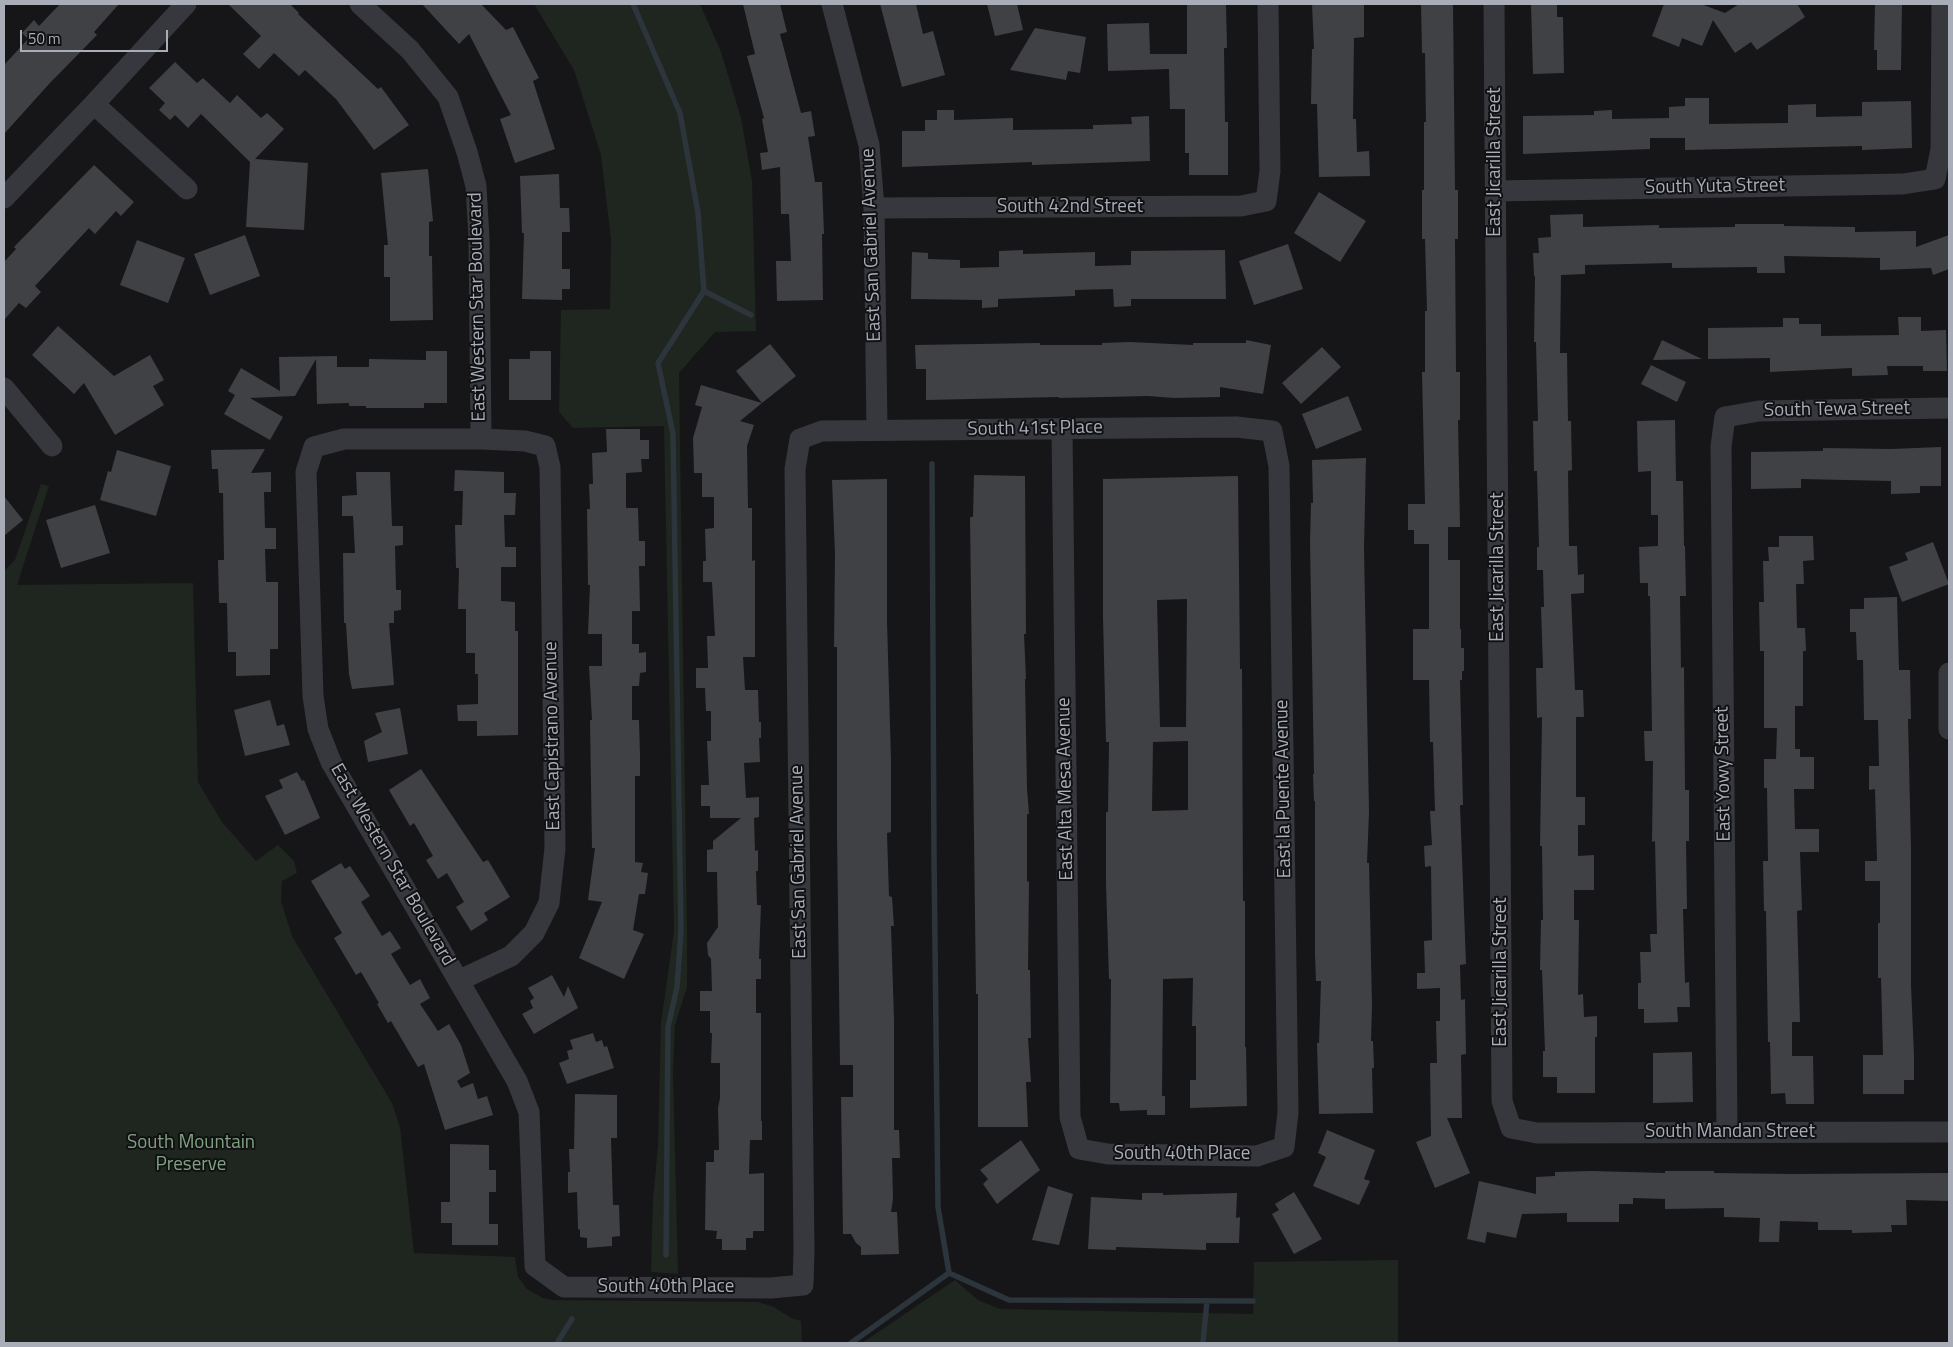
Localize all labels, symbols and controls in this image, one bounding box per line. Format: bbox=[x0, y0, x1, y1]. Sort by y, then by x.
scale bar bbox=[22, 20, 170, 52]
text: 50 m bbox=[28, 27, 61, 50]
street label: East Jicarilla Street bbox=[1484, 87, 1506, 237]
street label: East San Gabriel Avenue bbox=[857, 148, 887, 342]
street label: South Yuta Street bbox=[1645, 174, 1785, 200]
street label: East Western Star Boulevard bbox=[465, 192, 491, 422]
street label: South 42nd Street bbox=[997, 196, 1143, 218]
street label: South Tewa Street bbox=[1764, 397, 1910, 423]
street label: South 41st Place bbox=[967, 416, 1103, 442]
street label: East Jicarilla Street bbox=[1487, 492, 1509, 642]
street label: East Capistrano Avenue bbox=[540, 641, 566, 831]
street label: East Alta Mesa Avenue bbox=[1053, 697, 1079, 881]
street label: East la Puente Avenue bbox=[1271, 699, 1297, 879]
street label: East Yowy Street bbox=[1711, 706, 1737, 842]
street label: East Western Star Boulevard bbox=[325, 760, 459, 970]
street label: East San Gabriel Avenue bbox=[786, 765, 812, 959]
street label: East Jicarilla Street bbox=[1490, 897, 1512, 1047]
street label: South Mandan Street bbox=[1645, 1121, 1815, 1143]
park label: South Mountain Preserve bbox=[127, 1132, 255, 1176]
street label: South 40th Place bbox=[1114, 1143, 1250, 1165]
street label: South 40th Place bbox=[598, 1276, 734, 1298]

